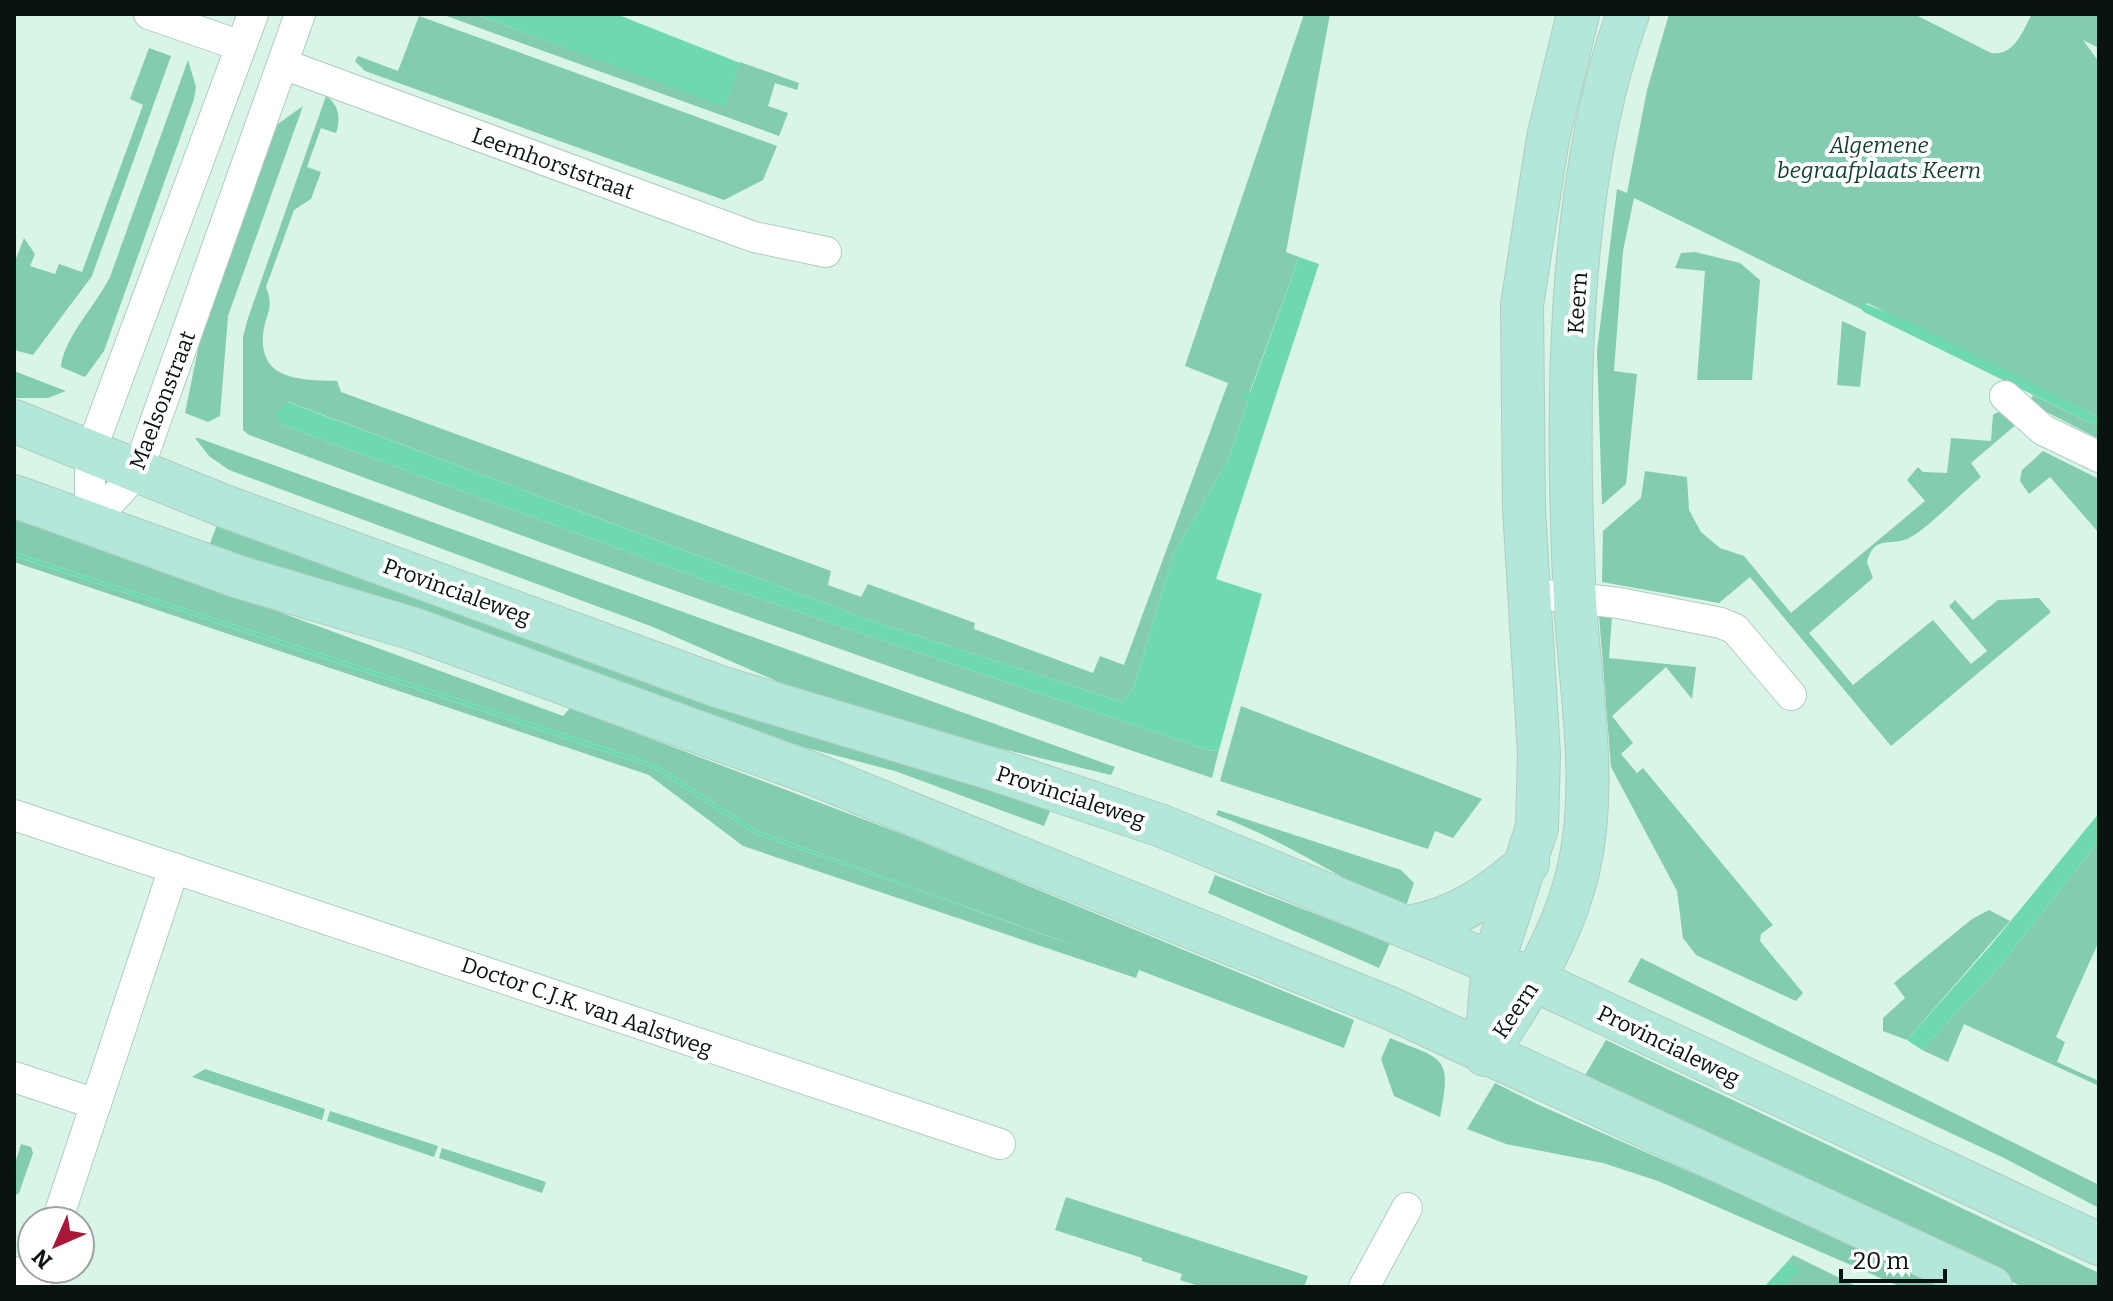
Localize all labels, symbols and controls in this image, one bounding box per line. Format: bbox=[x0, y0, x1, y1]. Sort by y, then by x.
street label: Leemhorststraat bbox=[468, 122, 638, 205]
park label: Algemene begraafplaats Keern bbox=[1777, 132, 1981, 184]
street label: Keern bbox=[1562, 271, 1593, 335]
street label: Maelsonstraat bbox=[124, 327, 201, 473]
street label: Provincialeweg bbox=[379, 552, 534, 631]
street label: Provincialeweg bbox=[993, 760, 1149, 833]
street label: Doctor C.J.K. van Aalstweg bbox=[458, 951, 716, 1062]
street label: Keern bbox=[1487, 977, 1544, 1044]
street label: Provincialeweg bbox=[1593, 999, 1744, 1092]
north arrow bbox=[16, 1205, 96, 1285]
scale bar bbox=[1841, 1233, 1945, 1283]
text: N bbox=[27, 1243, 58, 1274]
text: 20 m bbox=[1853, 1247, 1909, 1275]

